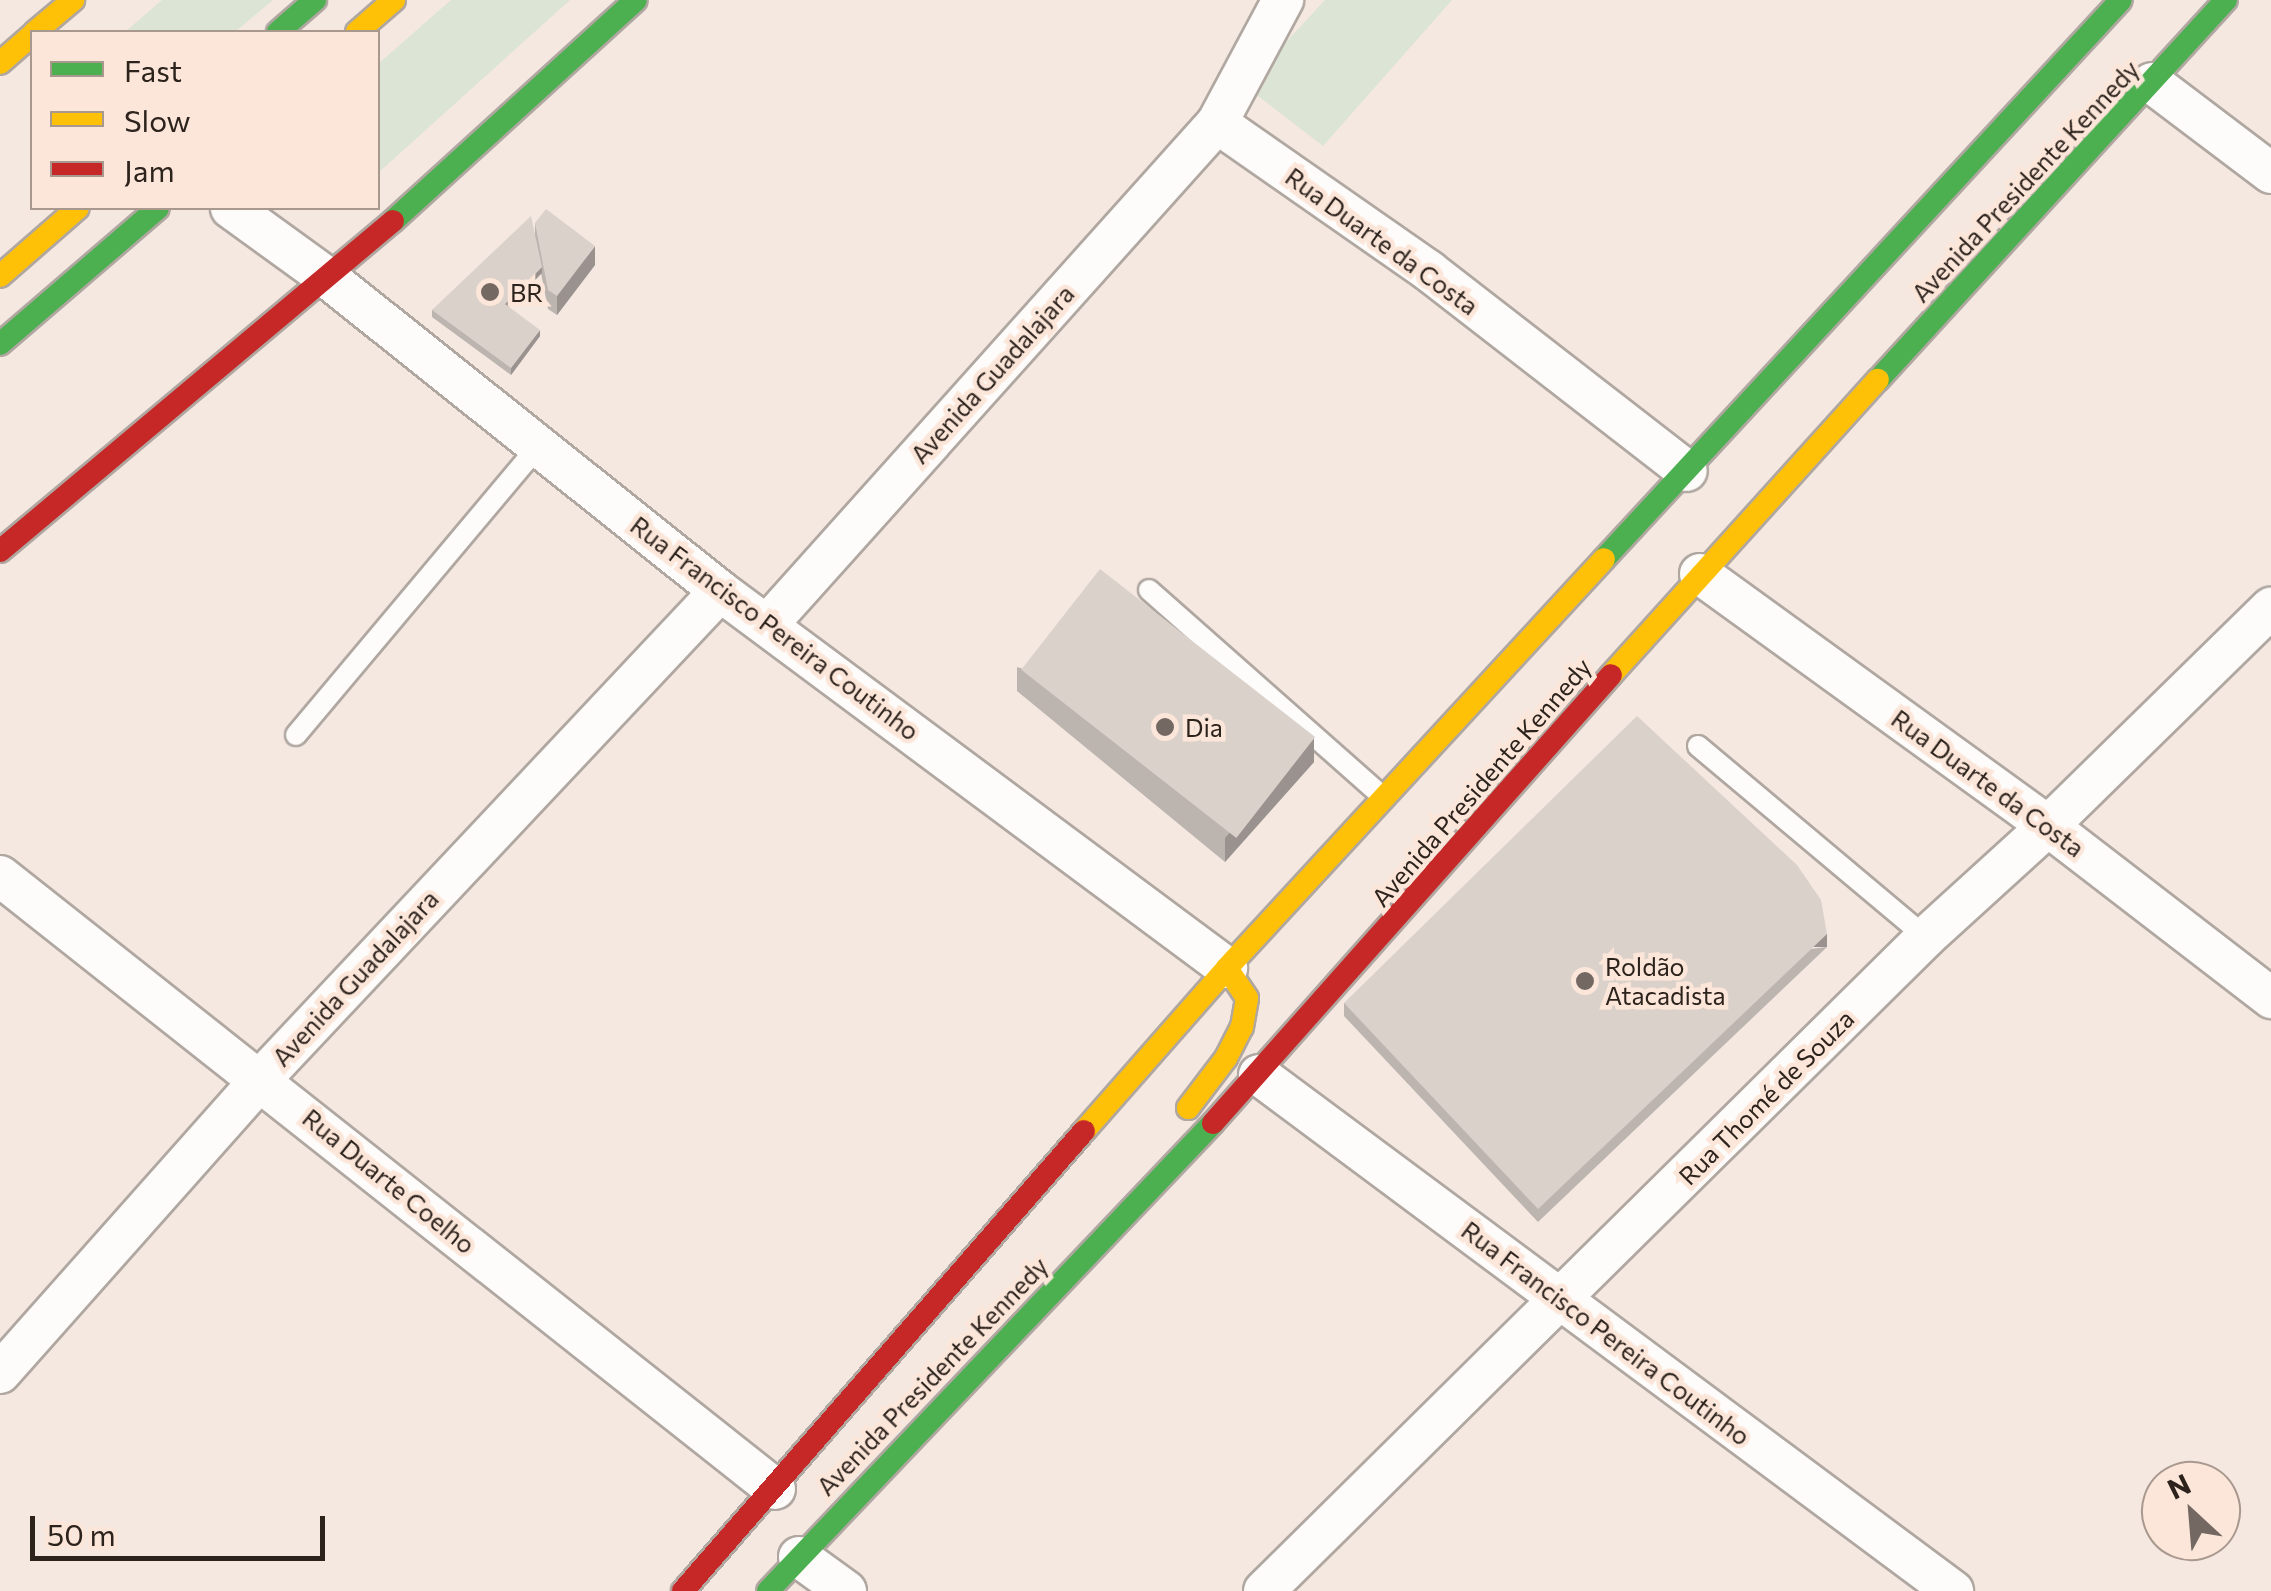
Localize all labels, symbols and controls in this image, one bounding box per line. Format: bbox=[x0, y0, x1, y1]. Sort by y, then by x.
legend bbox=[30, 30, 380, 210]
text: Fast bbox=[124, 51, 182, 88]
street label: Avenida Presidente Kennedy bbox=[1905, 54, 2145, 308]
text: Slow bbox=[124, 101, 191, 138]
text: Jam bbox=[124, 151, 175, 188]
street label: Rua Duarte da Costa bbox=[1280, 161, 1484, 321]
place label: BR bbox=[510, 277, 543, 307]
street label: Avenida Guadalajara bbox=[904, 279, 1080, 469]
marker: BR bbox=[479, 281, 501, 303]
street label: Rua Francisco Pereira Coutinho bbox=[625, 510, 925, 746]
street label: Avenida Presidente Kennedy bbox=[1365, 652, 1597, 912]
street label: Rua Duarte da Costa bbox=[1886, 703, 2090, 863]
place label: Dia bbox=[1185, 712, 1223, 742]
marker: Dia bbox=[1154, 716, 1176, 738]
street label: Avenida Guadalajara bbox=[266, 884, 444, 1072]
place label: Roldão Atacadista bbox=[1605, 952, 1726, 1011]
marker: Roldão Atacadista bbox=[1574, 970, 1596, 992]
street label: Rua Thomé de Souza bbox=[1672, 1003, 1860, 1191]
street label: Rua Duarte Coelho bbox=[297, 1102, 481, 1260]
street label: Rua Francisco Pereira Coutinho bbox=[1456, 1215, 1756, 1451]
street label: Avenida Presidente Kennedy bbox=[810, 1251, 1054, 1501]
north arrow bbox=[2141, 1461, 2241, 1561]
text: N bbox=[2162, 1466, 2196, 1506]
scale bar bbox=[35, 1496, 330, 1558]
text: 50 m bbox=[47, 1515, 116, 1552]

